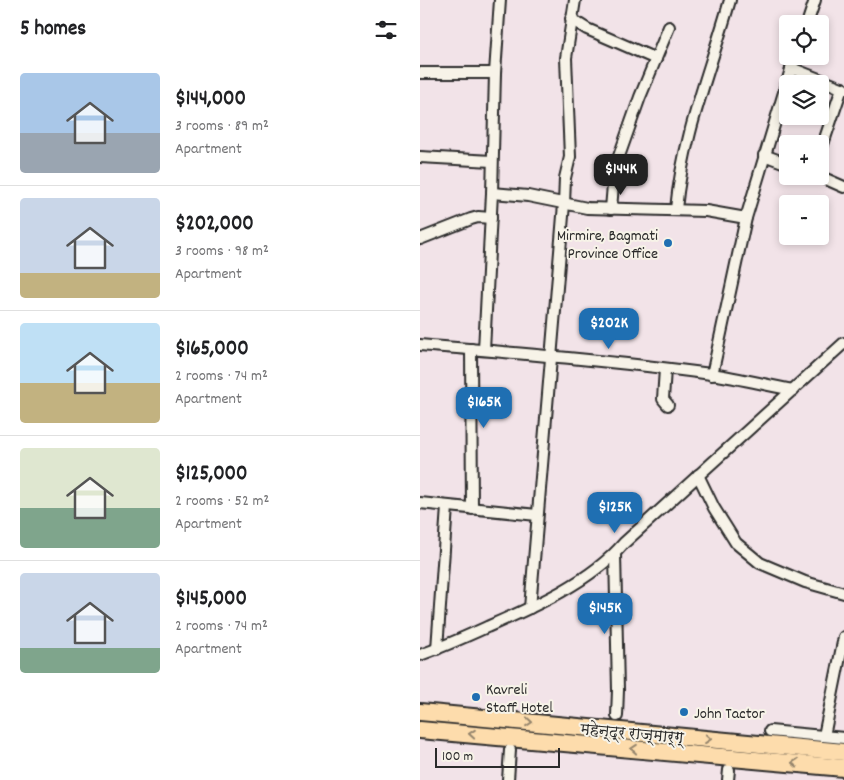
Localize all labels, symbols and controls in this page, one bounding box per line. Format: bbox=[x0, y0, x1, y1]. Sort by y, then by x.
text: 5 homes bbox=[20, 15, 86, 45]
map controls bbox=[779, 15, 829, 245]
button: locate bbox=[779, 15, 829, 65]
icon: filters bbox=[372, 16, 400, 44]
button: layers bbox=[779, 75, 829, 125]
text: $144,000 bbox=[175, 85, 246, 115]
icon: home bbox=[60, 93, 120, 153]
text: 3 rooms · 89 m² bbox=[175, 115, 269, 138]
button: + bbox=[779, 135, 829, 185]
text: Apartment bbox=[175, 138, 242, 161]
pin: $144K bbox=[586, 154, 656, 196]
text: $144K bbox=[605, 158, 637, 181]
button: − bbox=[779, 195, 829, 245]
text: $202,000 bbox=[175, 210, 254, 240]
icon: home bbox=[60, 218, 120, 278]
place label: Mirmire, Bagmati Province Office bbox=[557, 225, 658, 266]
marker: Mirmire, Bagmati Province Office bbox=[662, 237, 674, 249]
text: 3 rooms · 98 m² bbox=[175, 240, 269, 263]
text: Apartment bbox=[175, 263, 242, 286]
pin: $202K bbox=[574, 308, 644, 350]
text: $202K bbox=[590, 312, 628, 335]
text: $165,000 bbox=[175, 335, 249, 365]
icon: home bbox=[60, 343, 120, 403]
text: 2 rooms · 74 m² bbox=[175, 365, 268, 388]
pin: $165K bbox=[449, 386, 519, 429]
text: Apartment bbox=[175, 388, 242, 411]
text: $165K bbox=[467, 391, 501, 414]
text: $125,000 bbox=[175, 460, 247, 490]
icon: home bbox=[60, 468, 120, 528]
text: 2 rooms · 52 m² bbox=[175, 490, 269, 513]
pin: $125K bbox=[580, 492, 650, 534]
text: $125K bbox=[598, 496, 632, 519]
text: Apartment bbox=[175, 513, 242, 536]
text: $145,000 bbox=[175, 585, 247, 615]
pin: $145K bbox=[570, 592, 640, 635]
icon: home bbox=[60, 593, 120, 653]
text: $145K bbox=[588, 597, 622, 620]
text: 2 rooms · 74 m² bbox=[175, 615, 268, 638]
text: Apartment bbox=[175, 638, 242, 661]
place label: Kavreli Staff Hotel bbox=[486, 679, 553, 720]
marker: Kavreli Staff Hotel bbox=[470, 691, 482, 703]
place label: John Tactor bbox=[694, 703, 765, 726]
marker: John Tactor bbox=[678, 706, 690, 718]
one-way arrow bbox=[525, 716, 533, 727]
street label: महेन्द्र राज्मार्ग् bbox=[578, 718, 686, 751]
one-way arrow bbox=[467, 729, 475, 740]
one-way arrow bbox=[705, 733, 713, 744]
one-way arrow bbox=[629, 744, 637, 755]
scale bar bbox=[435, 745, 560, 768]
text: 100 m bbox=[442, 747, 473, 767]
one-way arrow bbox=[791, 758, 799, 769]

